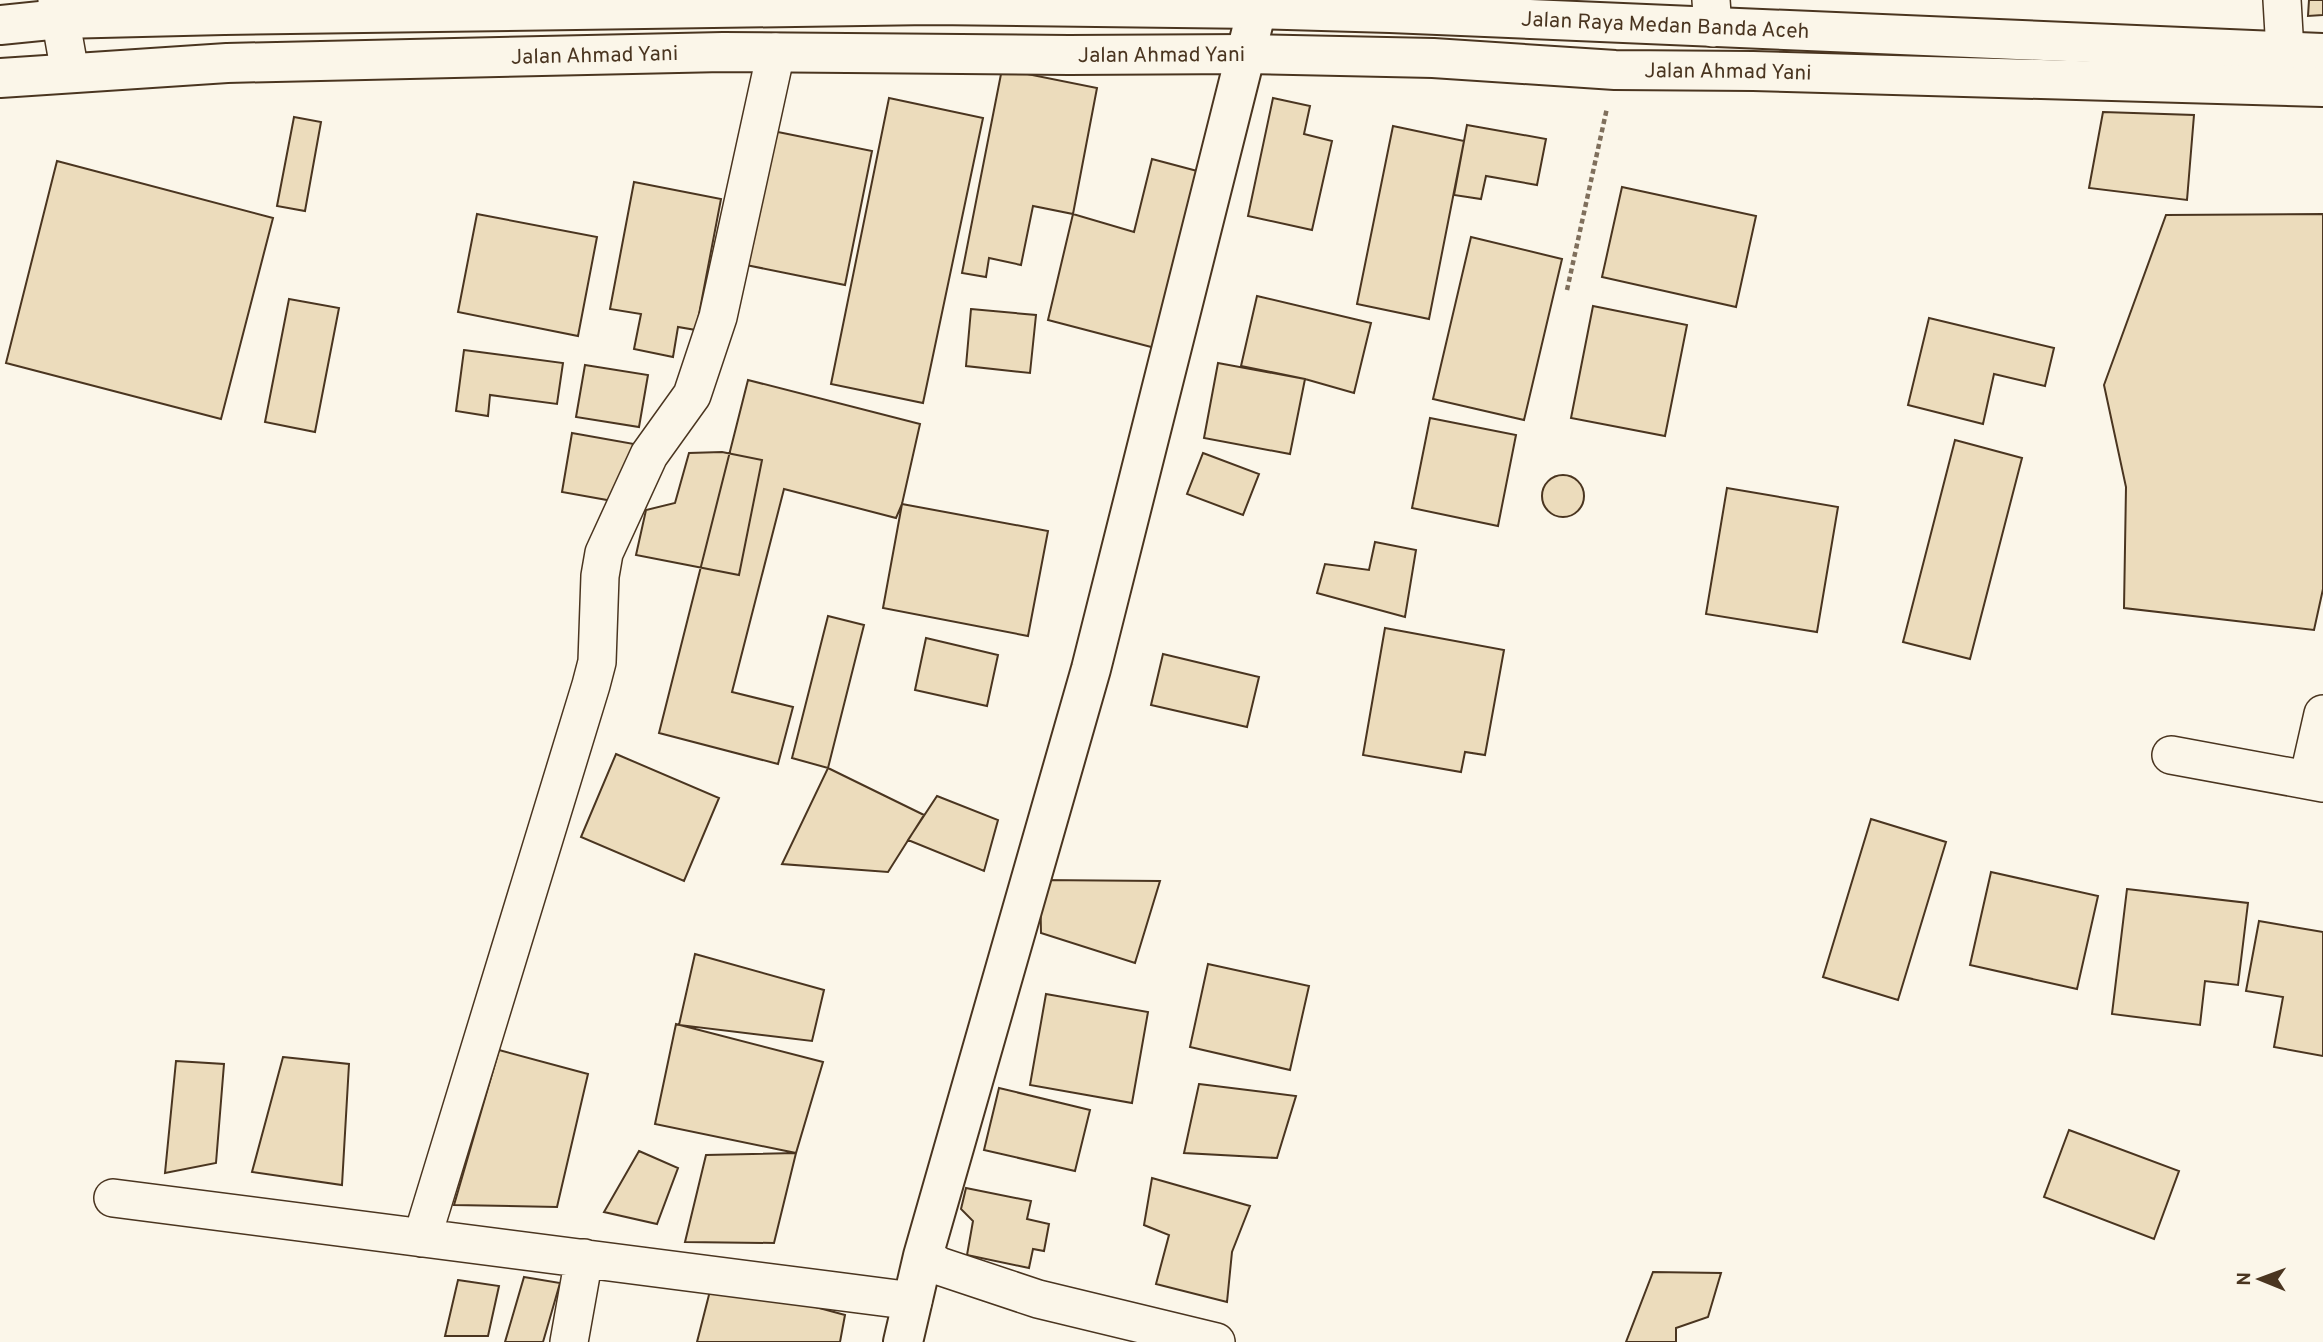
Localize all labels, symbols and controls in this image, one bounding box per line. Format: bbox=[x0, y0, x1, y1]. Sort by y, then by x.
street label: Jalan Raya Medan Banda Aceh bbox=[1521, 7, 1810, 46]
street label: Jalan Ahmad Yani bbox=[510, 41, 678, 72]
street label: Jalan Ahmad Yani bbox=[1078, 42, 1245, 70]
street label: Jalan Ahmad Yani bbox=[1644, 58, 1812, 88]
north arrow bbox=[2225, 1244, 2295, 1314]
text: N bbox=[2233, 1272, 2257, 1286]

